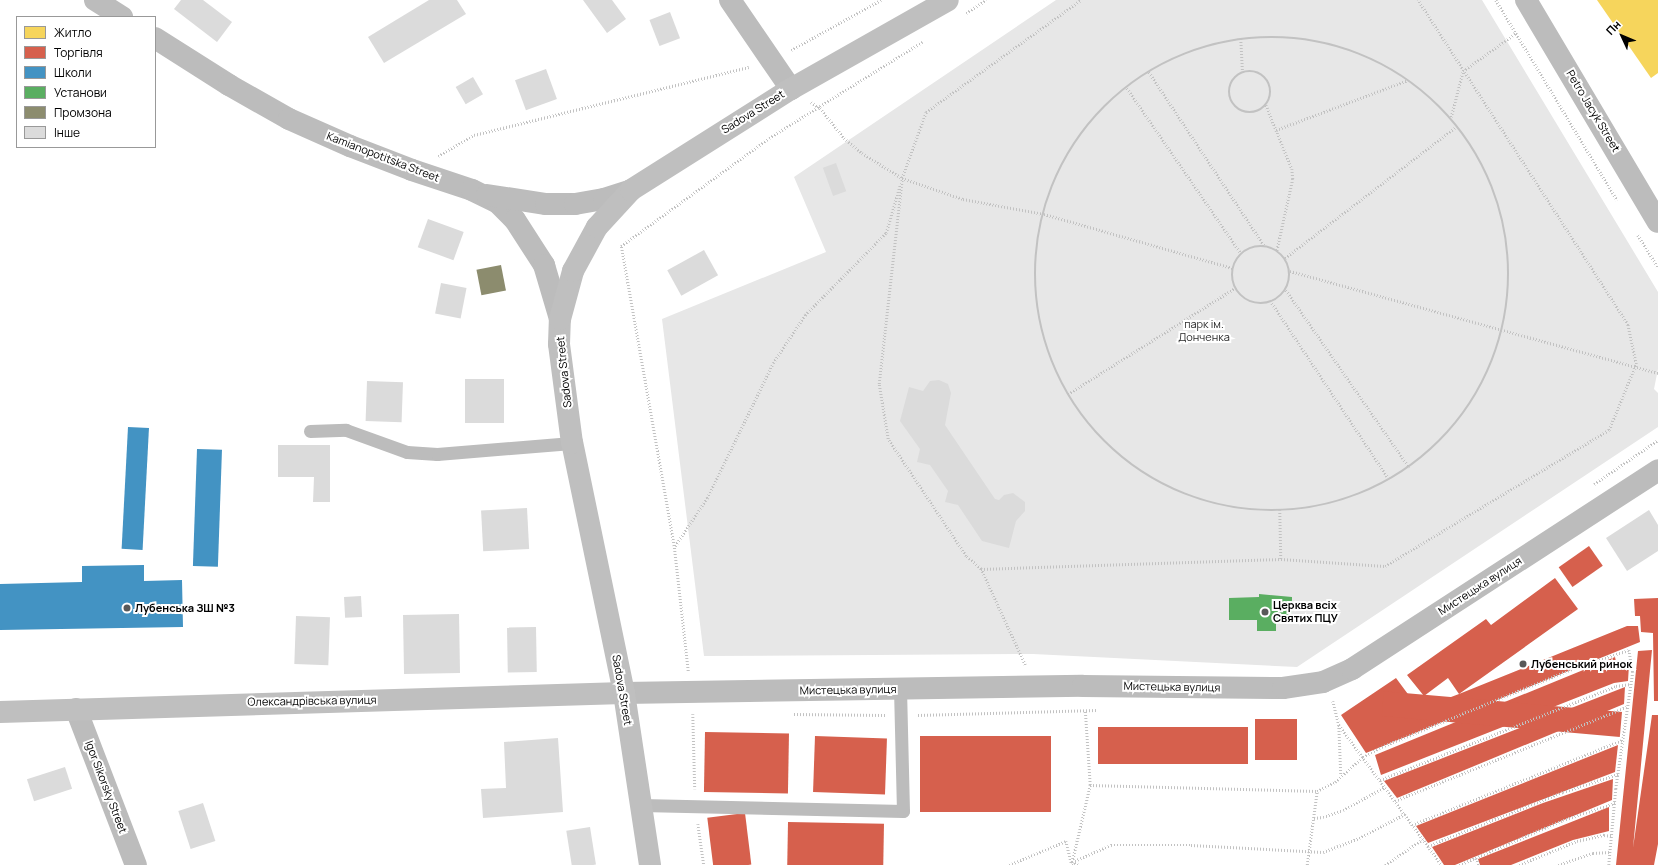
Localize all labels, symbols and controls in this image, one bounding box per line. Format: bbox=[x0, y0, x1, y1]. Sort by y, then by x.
legend bbox=[16, 16, 156, 148]
north arrow bbox=[1602, 16, 1642, 56]
text: Пн bbox=[1602, 17, 1624, 38]
text: Житло bbox=[54, 24, 91, 41]
text: Торгівля bbox=[54, 44, 103, 61]
text: Школи bbox=[54, 64, 92, 81]
street label: Petro Jacyk Street bbox=[1563, 68, 1623, 154]
text: Установи bbox=[54, 84, 107, 101]
street label: Sadova Street bbox=[719, 87, 787, 137]
text: Промзона bbox=[54, 104, 112, 121]
text: Інше bbox=[54, 124, 80, 141]
street label: Kamianopotitska Street bbox=[325, 129, 441, 185]
park label: парк ім. Донченка bbox=[1178, 318, 1230, 344]
street label: Sadova Street bbox=[554, 336, 574, 408]
street label: Мистецька вулиця bbox=[1436, 554, 1524, 618]
place label: Церква всіх Святих ПЦУ bbox=[1273, 599, 1338, 625]
place label: Лубенська ЗШ №3 bbox=[135, 601, 235, 615]
marker: Лубенська ЗШ №3 bbox=[122, 603, 132, 613]
marker: Церква всіх Святих ПЦУ bbox=[1260, 607, 1270, 617]
street label: Sadova Street bbox=[609, 654, 635, 726]
place label: Лубенський ринок bbox=[1531, 657, 1632, 671]
marker: Лубенський ринок bbox=[1518, 659, 1528, 669]
street label: Мистецька вулиця bbox=[1123, 680, 1221, 694]
street label: Мистецька вулиця bbox=[799, 683, 897, 697]
street label: Олександрівська вулиця bbox=[247, 693, 377, 709]
street label: Igor Sikorsky Street bbox=[82, 739, 130, 835]

